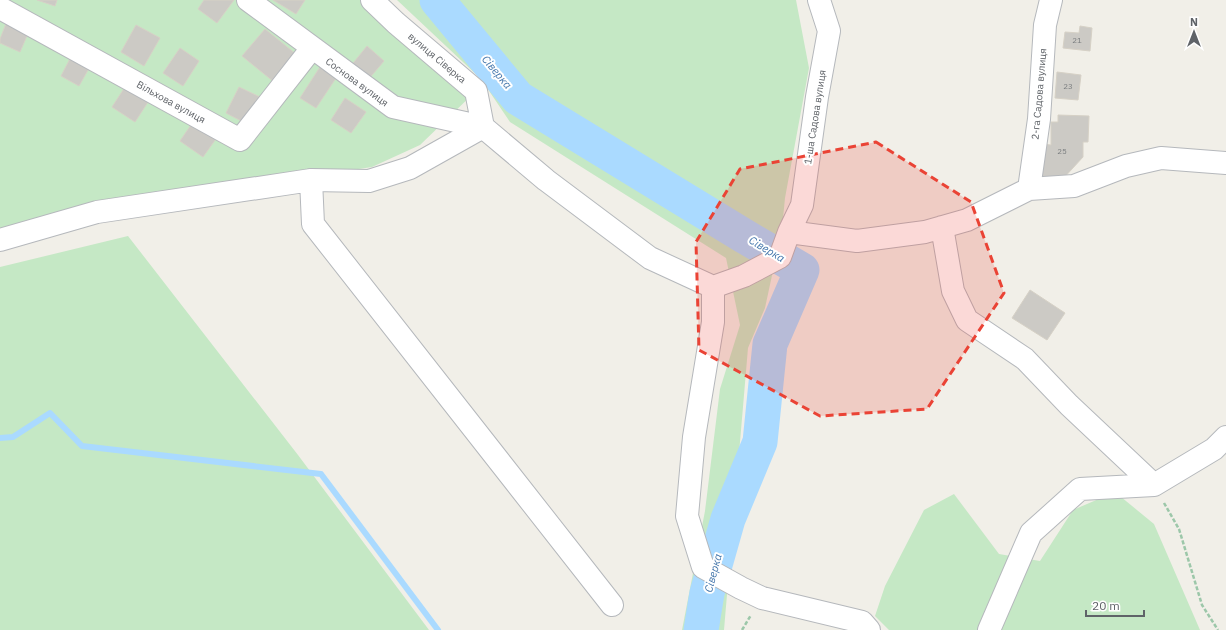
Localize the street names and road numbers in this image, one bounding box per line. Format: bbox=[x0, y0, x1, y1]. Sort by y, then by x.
street label: вулиця Сіверка bbox=[405, 30, 469, 87]
street label: 2-га Садова вулиця bbox=[1029, 48, 1049, 140]
street label: Соснова вулиця bbox=[323, 55, 391, 109]
street label: 1-ша Садова вулиця bbox=[801, 69, 829, 165]
street label: Вільхова вулиця bbox=[134, 78, 208, 126]

